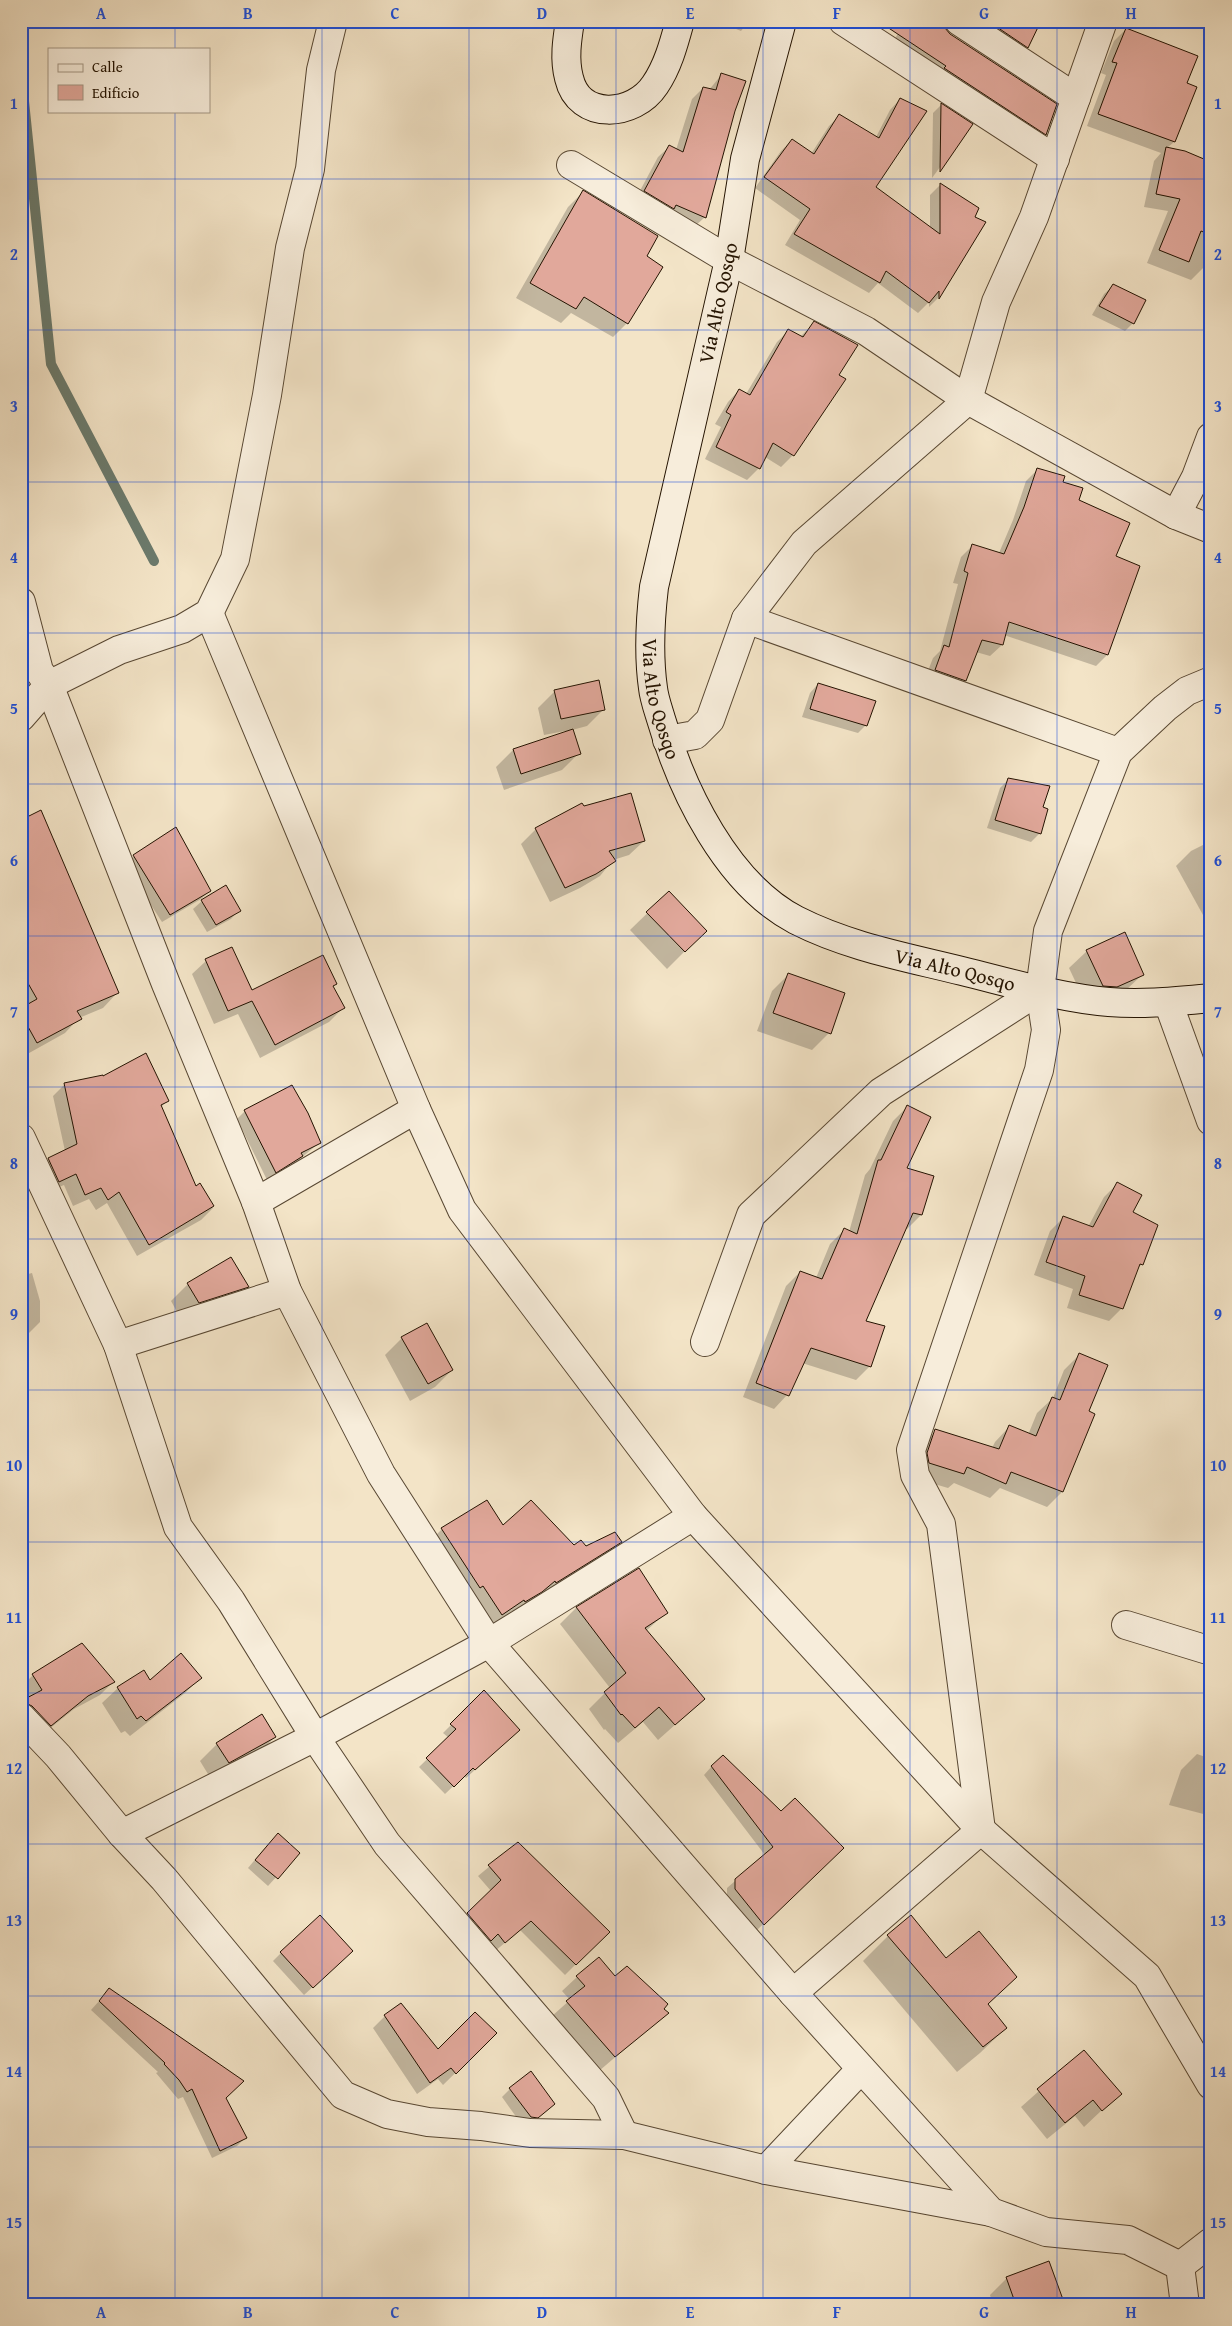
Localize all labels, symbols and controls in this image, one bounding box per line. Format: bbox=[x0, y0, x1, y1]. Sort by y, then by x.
text: A bbox=[96, 1, 107, 25]
text: B bbox=[243, 1, 253, 25]
text: C bbox=[390, 1, 400, 25]
text: D bbox=[537, 1, 547, 25]
text: E bbox=[686, 1, 695, 25]
text: F bbox=[833, 1, 841, 25]
text: G bbox=[979, 1, 989, 25]
text: H bbox=[1125, 1, 1137, 25]
legend bbox=[48, 48, 210, 112]
text: Calle bbox=[92, 56, 123, 77]
text: Edificio bbox=[92, 82, 140, 103]
text: 1 bbox=[10, 91, 18, 115]
text: 1 bbox=[1214, 91, 1222, 115]
street label: Via Alto Qosqo bbox=[691, 240, 744, 366]
text: 2 bbox=[10, 242, 18, 266]
text: 2 bbox=[1214, 242, 1222, 266]
text: 3 bbox=[10, 394, 18, 418]
text: 3 bbox=[1214, 394, 1222, 418]
text: 4 bbox=[10, 545, 18, 569]
text: 4 bbox=[1214, 545, 1222, 569]
street label: Via Alto Qosqo bbox=[636, 639, 688, 763]
text: 5 bbox=[10, 696, 18, 720]
text: 5 bbox=[1214, 696, 1222, 720]
text: 6 bbox=[10, 848, 18, 872]
text: 6 bbox=[1214, 848, 1222, 872]
street label: Via Alto Qosqo bbox=[892, 940, 1019, 998]
text: 7 bbox=[10, 999, 18, 1023]
text: 7 bbox=[1214, 999, 1222, 1023]
text: 8 bbox=[10, 1151, 18, 1175]
text: 8 bbox=[1214, 1151, 1222, 1175]
text: 9 bbox=[10, 1302, 18, 1326]
text: 9 bbox=[1214, 1302, 1222, 1326]
text: 10 bbox=[6, 1453, 22, 1477]
text: 10 bbox=[1210, 1453, 1226, 1477]
text: 11 bbox=[6, 1605, 22, 1629]
text: 11 bbox=[1210, 1605, 1226, 1629]
text: 12 bbox=[6, 1756, 22, 1780]
text: 12 bbox=[1210, 1756, 1226, 1780]
text: 13 bbox=[6, 1908, 22, 1932]
text: 13 bbox=[1210, 1908, 1226, 1932]
text: 14 bbox=[6, 2059, 22, 2083]
text: 14 bbox=[1210, 2059, 1226, 2083]
text: 15 bbox=[6, 2210, 22, 2234]
text: 15 bbox=[1210, 2210, 1226, 2234]
text: A bbox=[96, 2300, 107, 2324]
text: B bbox=[243, 2300, 253, 2324]
text: C bbox=[390, 2300, 400, 2324]
text: D bbox=[537, 2300, 547, 2324]
text: E bbox=[686, 2300, 695, 2324]
text: F bbox=[833, 2300, 841, 2324]
text: G bbox=[979, 2300, 989, 2324]
text: H bbox=[1125, 2300, 1137, 2324]

